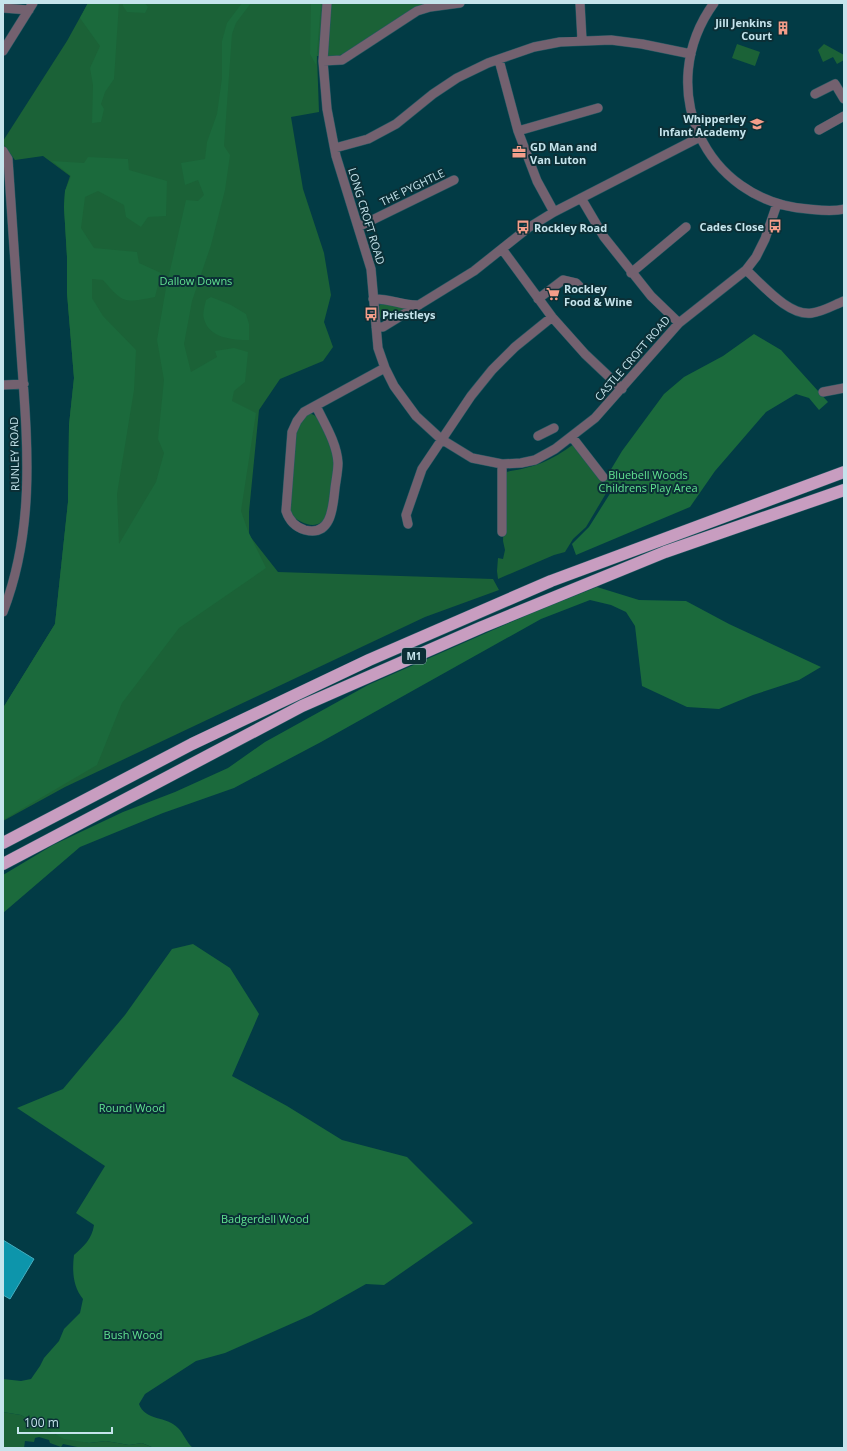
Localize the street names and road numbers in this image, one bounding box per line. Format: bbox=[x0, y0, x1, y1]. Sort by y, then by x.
street label: THE PYGHTLE bbox=[377, 165, 447, 209]
street label: LONG CROFT ROAD bbox=[345, 166, 389, 266]
street label: CASTLE CROFT ROAD bbox=[591, 312, 673, 404]
street label: RUNLEY ROAD bbox=[6, 417, 22, 491]
road number: M1 bbox=[402, 648, 426, 664]

